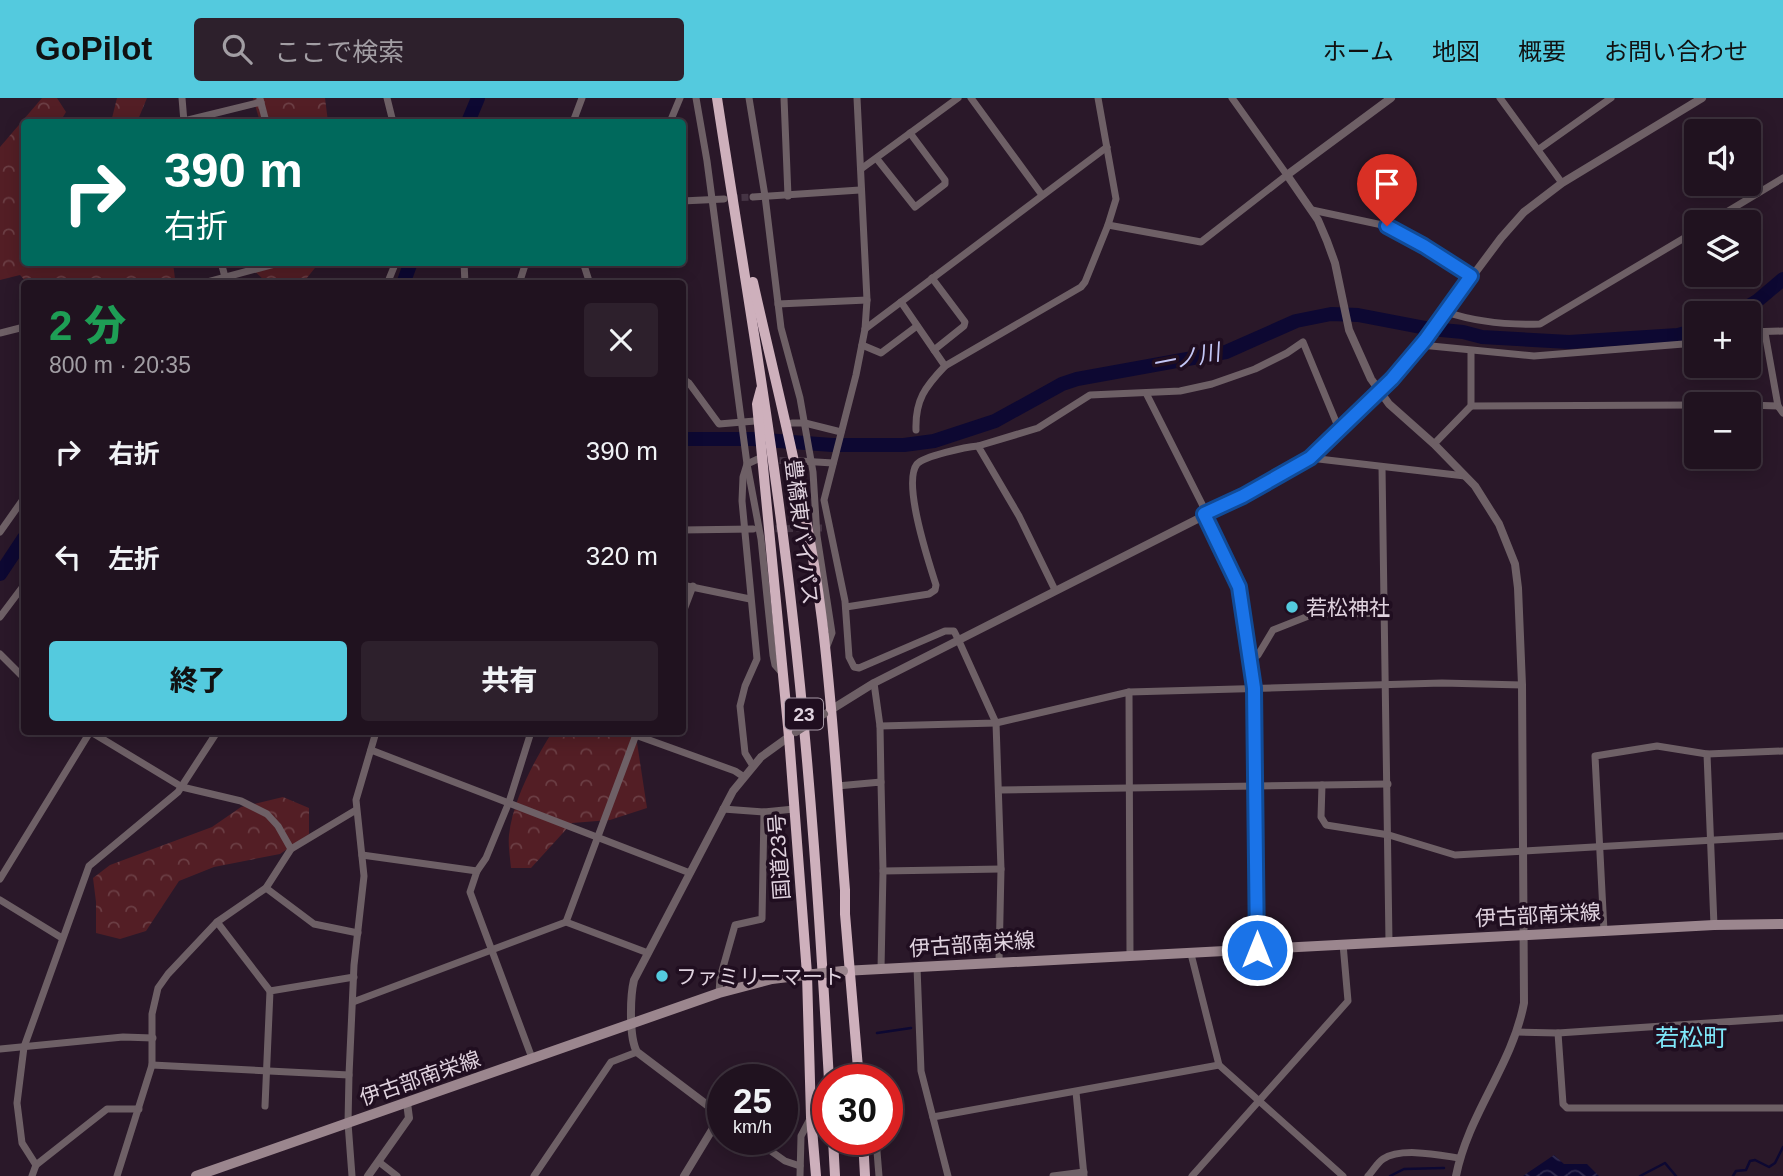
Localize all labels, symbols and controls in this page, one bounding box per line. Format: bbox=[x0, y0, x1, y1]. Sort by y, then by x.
search box bbox=[194, 18, 684, 81]
text: GoPilot bbox=[35, 30, 152, 67]
icon: search bbox=[218, 30, 256, 68]
text: ここで検索 bbox=[274, 37, 404, 67]
text: ホーム bbox=[1323, 38, 1394, 65]
text: 地図 bbox=[1432, 38, 1480, 65]
text: 概要 bbox=[1518, 38, 1566, 65]
text: お問い合わせ bbox=[1604, 38, 1748, 65]
map controls bbox=[1684, 119, 1761, 469]
button: sound bbox=[1684, 119, 1761, 196]
text: 390 m bbox=[164, 143, 303, 197]
icon: right bbox=[49, 147, 140, 238]
pin bbox=[1357, 154, 1417, 226]
icon: arrive bbox=[1368, 165, 1406, 203]
text: 右折 bbox=[164, 208, 228, 244]
button: layers bbox=[1684, 210, 1761, 287]
button: + bbox=[1684, 301, 1761, 378]
text: 2 分 bbox=[49, 302, 126, 349]
button: close bbox=[584, 303, 658, 377]
water label: 一ノ川 bbox=[1150, 338, 1225, 377]
text: 800 m · 20:35 bbox=[49, 352, 191, 378]
button: − bbox=[1684, 392, 1761, 469]
icon: right bbox=[49, 433, 87, 471]
text: 390 m bbox=[586, 436, 658, 466]
text: 右折 bbox=[108, 439, 160, 469]
street label: 豊橋東バイパス bbox=[782, 458, 822, 606]
icon: left bbox=[49, 538, 87, 576]
text: 320 m bbox=[586, 541, 658, 571]
text: 左折 bbox=[108, 544, 160, 574]
place label: 若松神社 bbox=[1306, 596, 1390, 619]
marker: 若松神社 bbox=[1284, 599, 1300, 615]
button: 終了 bbox=[49, 641, 347, 721]
button: 共有 bbox=[361, 641, 658, 721]
road number: 23 bbox=[785, 698, 823, 730]
street label: 国道23号 bbox=[765, 813, 793, 901]
street label: 伊古部南栄線 bbox=[1474, 900, 1602, 930]
position arrow bbox=[1220, 913, 1294, 987]
street label: 伊古部南栄線 bbox=[908, 928, 1036, 960]
place label: ファミリーマート bbox=[676, 965, 844, 988]
marker: ファミリーマート bbox=[654, 968, 670, 984]
district label: 若松町 bbox=[1655, 1024, 1727, 1051]
street label: 伊古部南栄線 bbox=[357, 1047, 483, 1109]
speed limit sign: 30 bbox=[812, 1064, 903, 1155]
text: 25 bbox=[733, 1081, 772, 1120]
text: km/h bbox=[733, 1117, 772, 1137]

